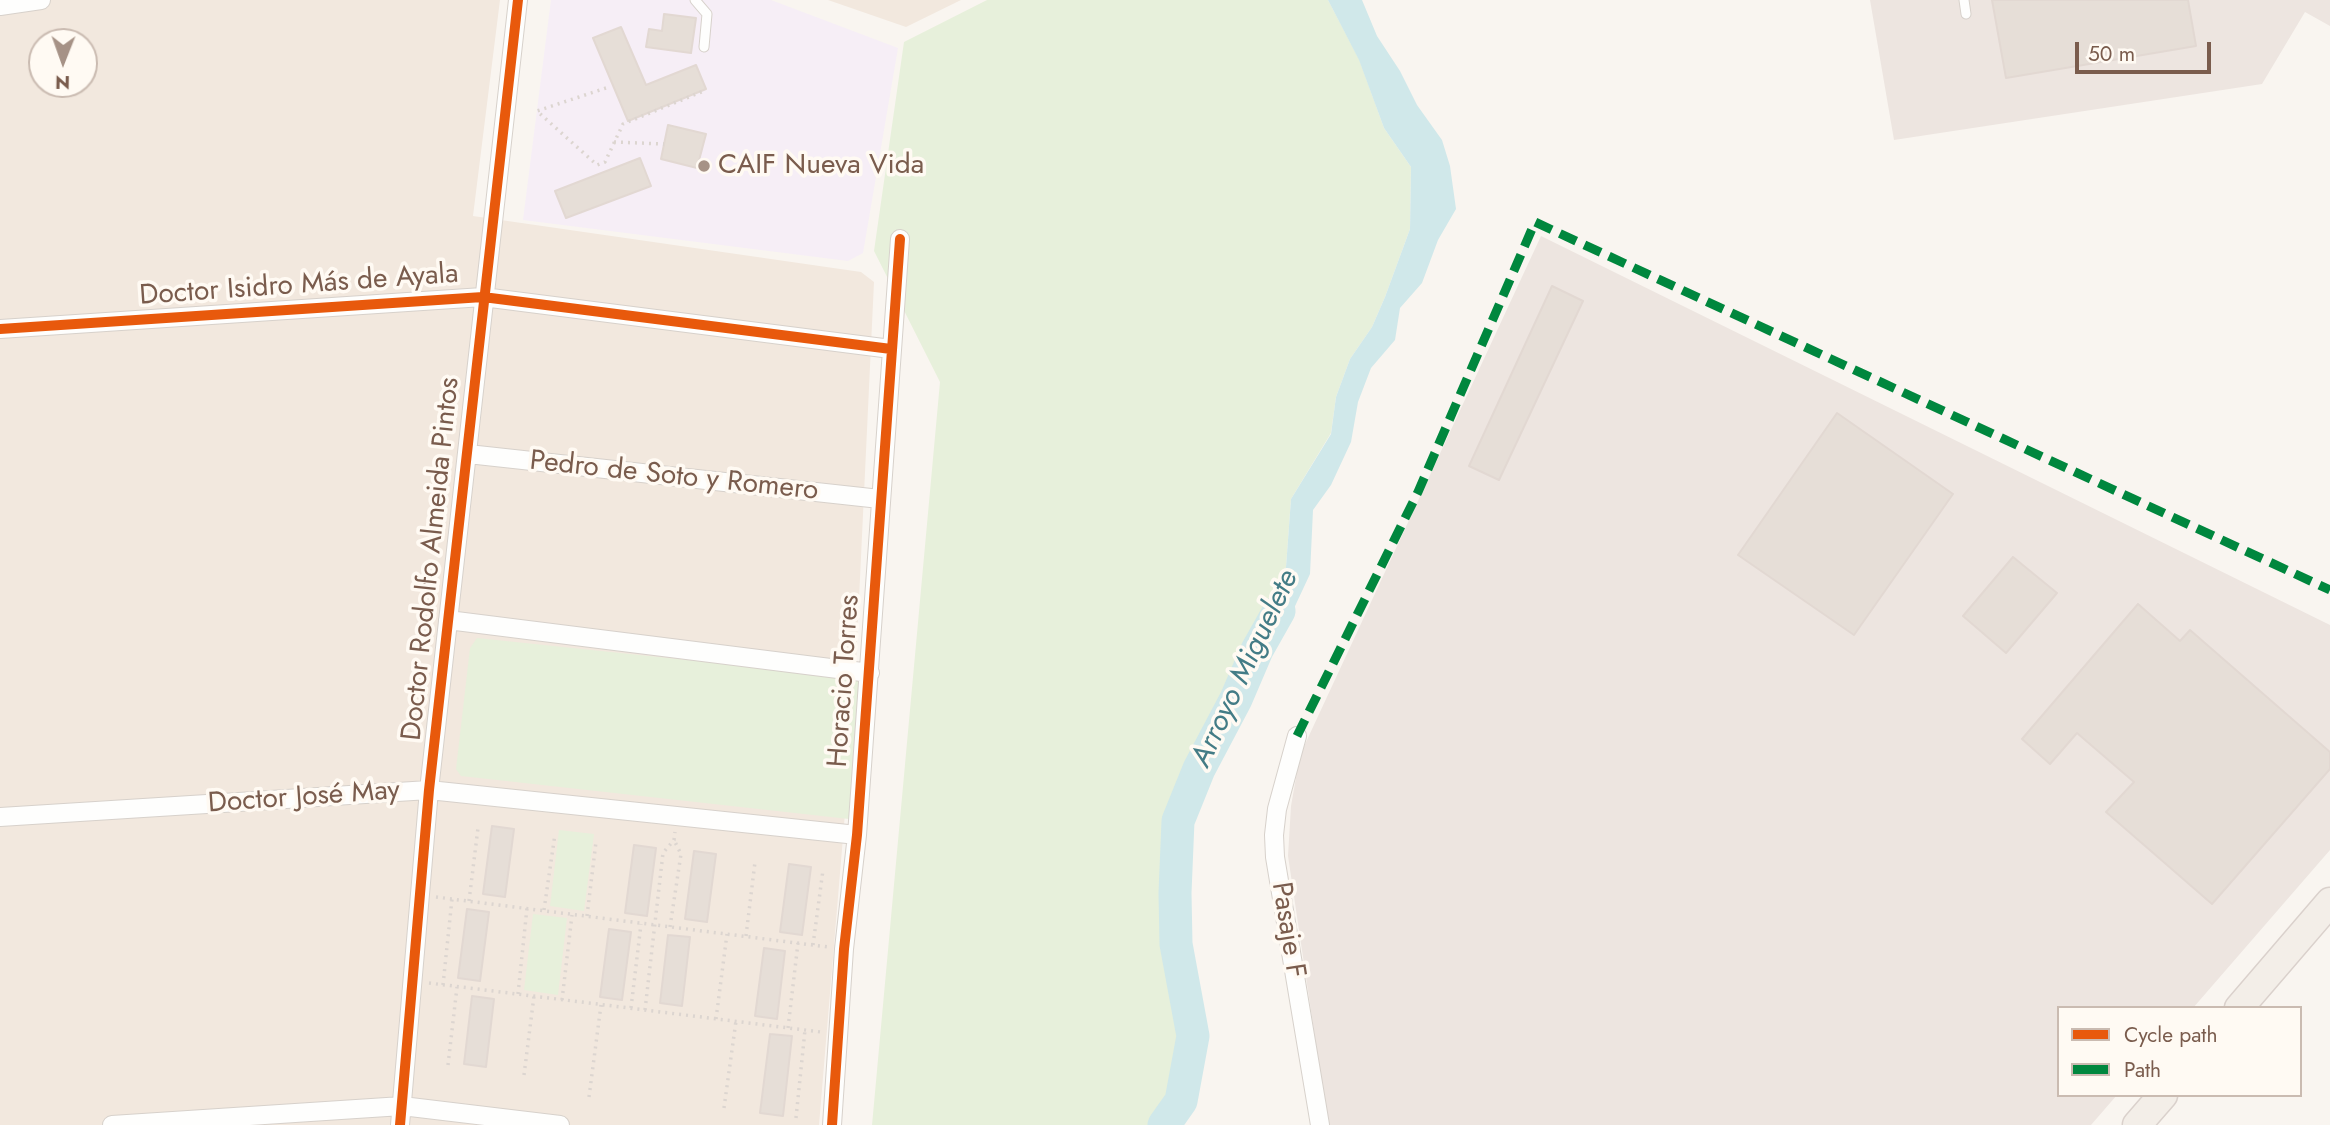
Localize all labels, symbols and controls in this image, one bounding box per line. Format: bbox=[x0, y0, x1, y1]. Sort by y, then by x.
north arrow bbox=[28, 28, 98, 98]
scale bar bbox=[2078, 28, 2214, 72]
text: 50 m bbox=[2088, 39, 2135, 69]
text: N bbox=[55, 69, 70, 96]
place label: CAIF Nueva Vida bbox=[718, 149, 924, 183]
marker: CAIF Nueva Vida bbox=[696, 158, 712, 174]
street label: Doctor Isidro Más de Ayala bbox=[138, 258, 460, 314]
street label: Doctor Rodolfo Almeida Pintos bbox=[396, 376, 468, 742]
street label: Pedro de Soto y Romero bbox=[528, 445, 820, 509]
water label: Arroyo Miguelete bbox=[1185, 565, 1307, 773]
street label: Horacio Torres bbox=[822, 594, 868, 768]
street label: Doctor José May bbox=[207, 775, 401, 821]
street label: Pasaje F bbox=[1263, 880, 1311, 980]
legend bbox=[2057, 1006, 2302, 1097]
text: Cycle path bbox=[2124, 1020, 2217, 1050]
text: Path bbox=[2124, 1055, 2161, 1085]

